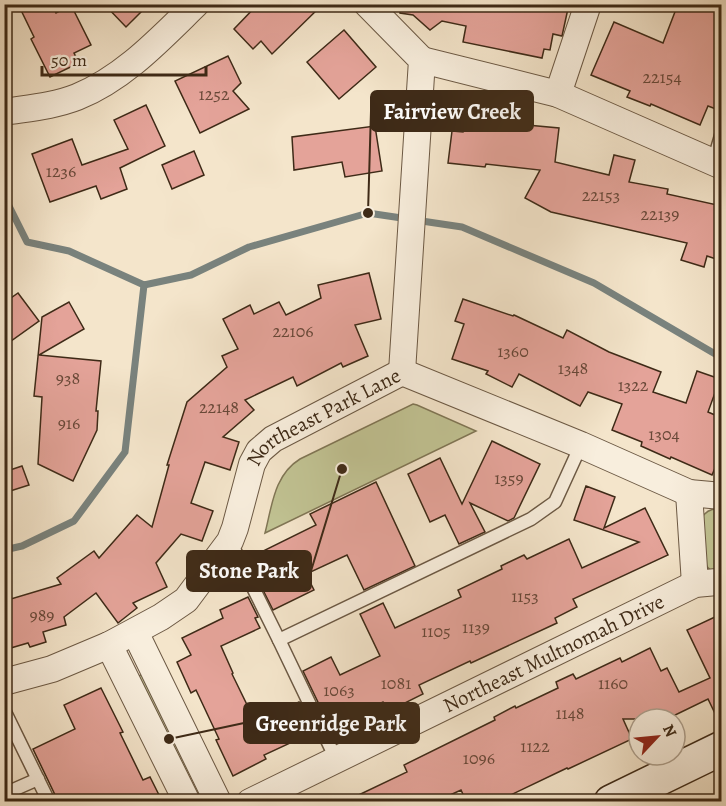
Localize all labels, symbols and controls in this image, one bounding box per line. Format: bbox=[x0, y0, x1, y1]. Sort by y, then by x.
scale bar bbox=[42, 39, 206, 77]
text: 50 m bbox=[51, 48, 87, 72]
house number: 22154 bbox=[642, 65, 682, 89]
house number: 1252 bbox=[199, 82, 230, 106]
callout: Fairview Creek bbox=[371, 91, 533, 131]
text: Fairview Creek bbox=[383, 97, 521, 127]
house number: 1236 bbox=[46, 159, 76, 183]
house number: 22153 bbox=[582, 183, 620, 207]
house number: 22139 bbox=[641, 202, 679, 226]
house number: 22106 bbox=[272, 319, 314, 343]
house number: 1360 bbox=[497, 339, 529, 363]
house number: 1348 bbox=[558, 356, 588, 380]
street label: Northeast Park Lane bbox=[240, 361, 405, 471]
house number: 938 bbox=[56, 366, 80, 390]
house number: 1322 bbox=[618, 373, 649, 397]
house number: 22148 bbox=[199, 395, 239, 419]
house number: 916 bbox=[58, 411, 80, 435]
house number: 1304 bbox=[648, 422, 680, 446]
house number: 1359 bbox=[494, 466, 524, 490]
callout: Stone Park bbox=[187, 551, 311, 591]
text: Stone Park bbox=[199, 556, 300, 586]
house number: 1153 bbox=[511, 584, 539, 608]
street label: Northeast Multnomah Drive bbox=[438, 587, 669, 719]
house number: 989 bbox=[29, 603, 55, 627]
house number: 1139 bbox=[462, 615, 490, 639]
house number: 1105 bbox=[421, 619, 451, 643]
house number: 1081 bbox=[381, 671, 411, 695]
house number: 1160 bbox=[598, 671, 628, 695]
house number: 1063 bbox=[323, 678, 355, 702]
house number: 1148 bbox=[555, 701, 585, 725]
callout: Greenridge Park bbox=[244, 703, 419, 743]
north arrow bbox=[627, 707, 687, 767]
text: Greenridge Park bbox=[256, 709, 407, 739]
text: N bbox=[657, 721, 682, 741]
house number: 1122 bbox=[520, 734, 550, 758]
house number: 1096 bbox=[463, 746, 495, 770]

